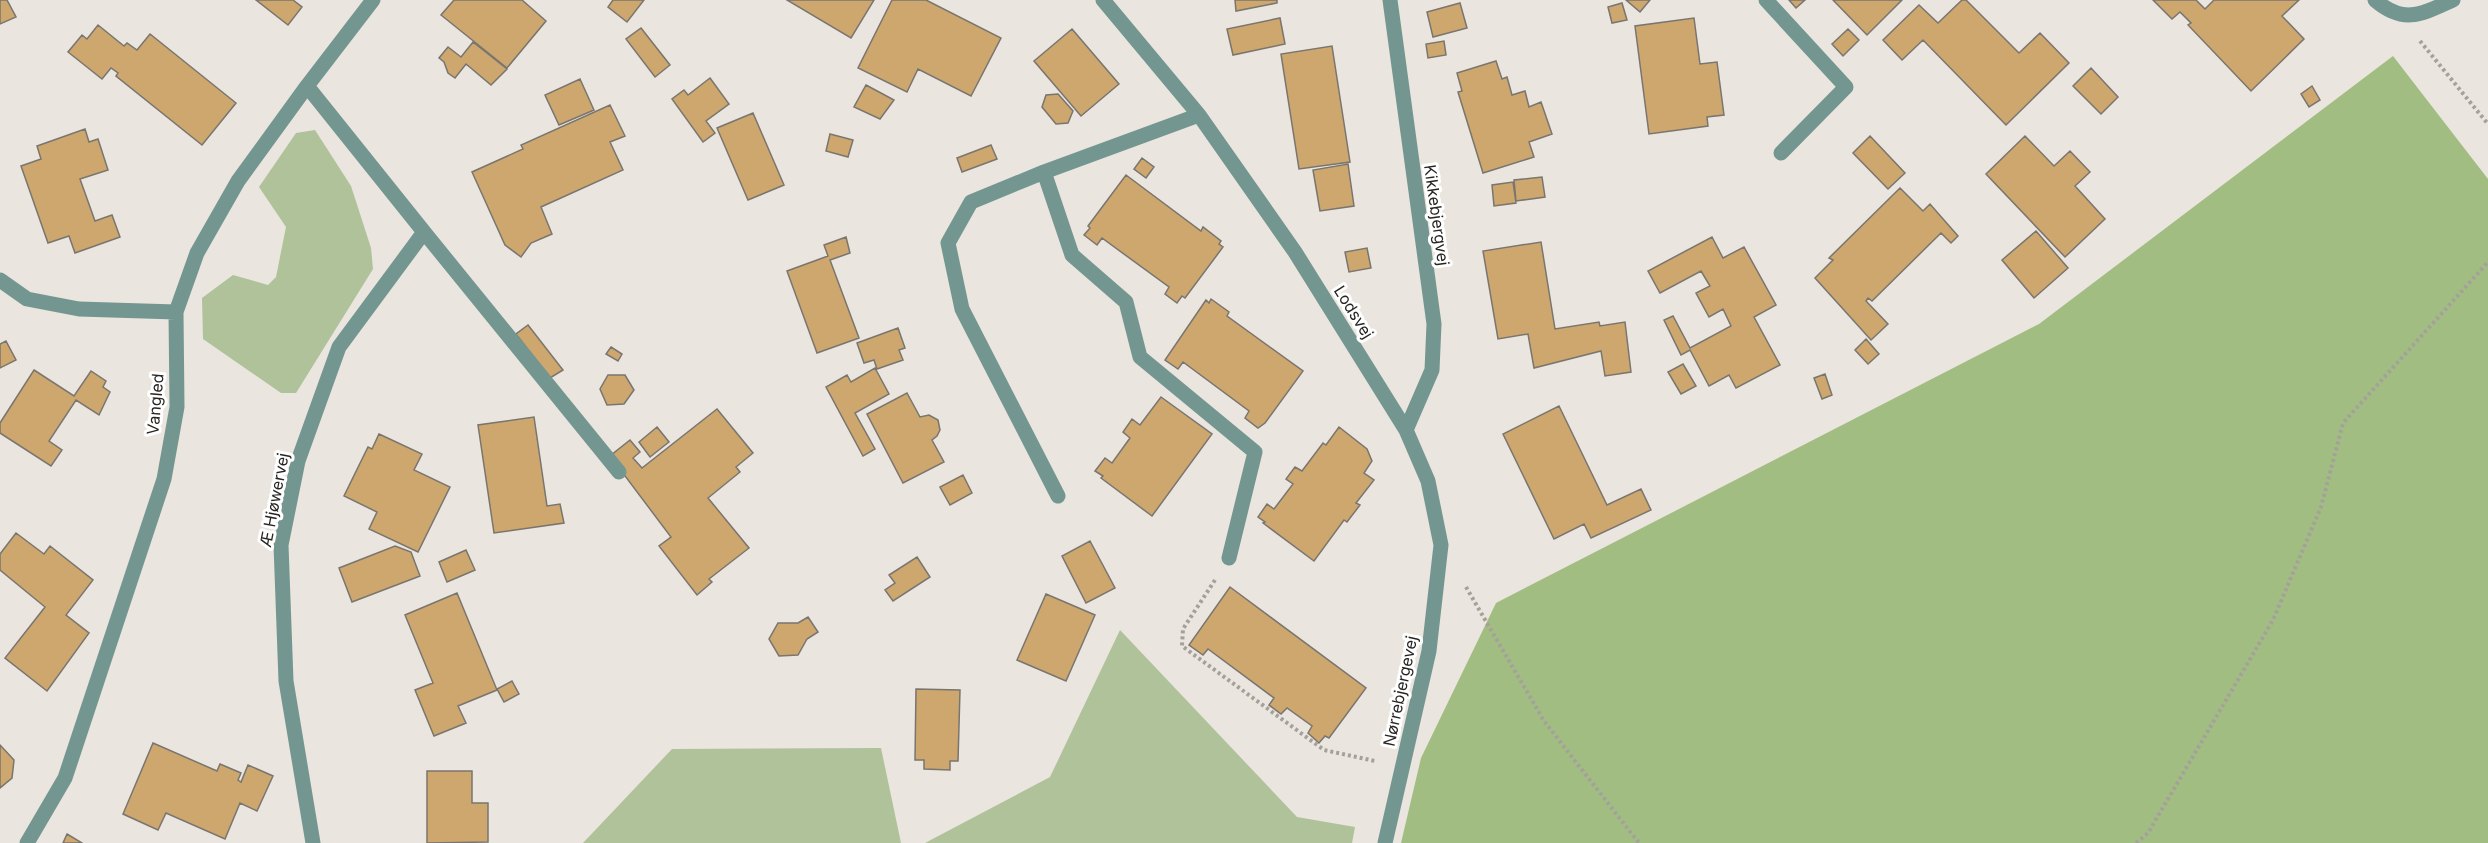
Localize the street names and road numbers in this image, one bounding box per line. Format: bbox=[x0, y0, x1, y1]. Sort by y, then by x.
street label: Kikkebjergvej bbox=[1420, 163, 1454, 267]
street label: Lodsvej bbox=[1330, 282, 1378, 342]
street label: Vangled bbox=[142, 373, 168, 435]
street label: Æ Hjøwervej bbox=[255, 451, 293, 549]
street label: Nørrebjergevej bbox=[1379, 634, 1421, 748]

